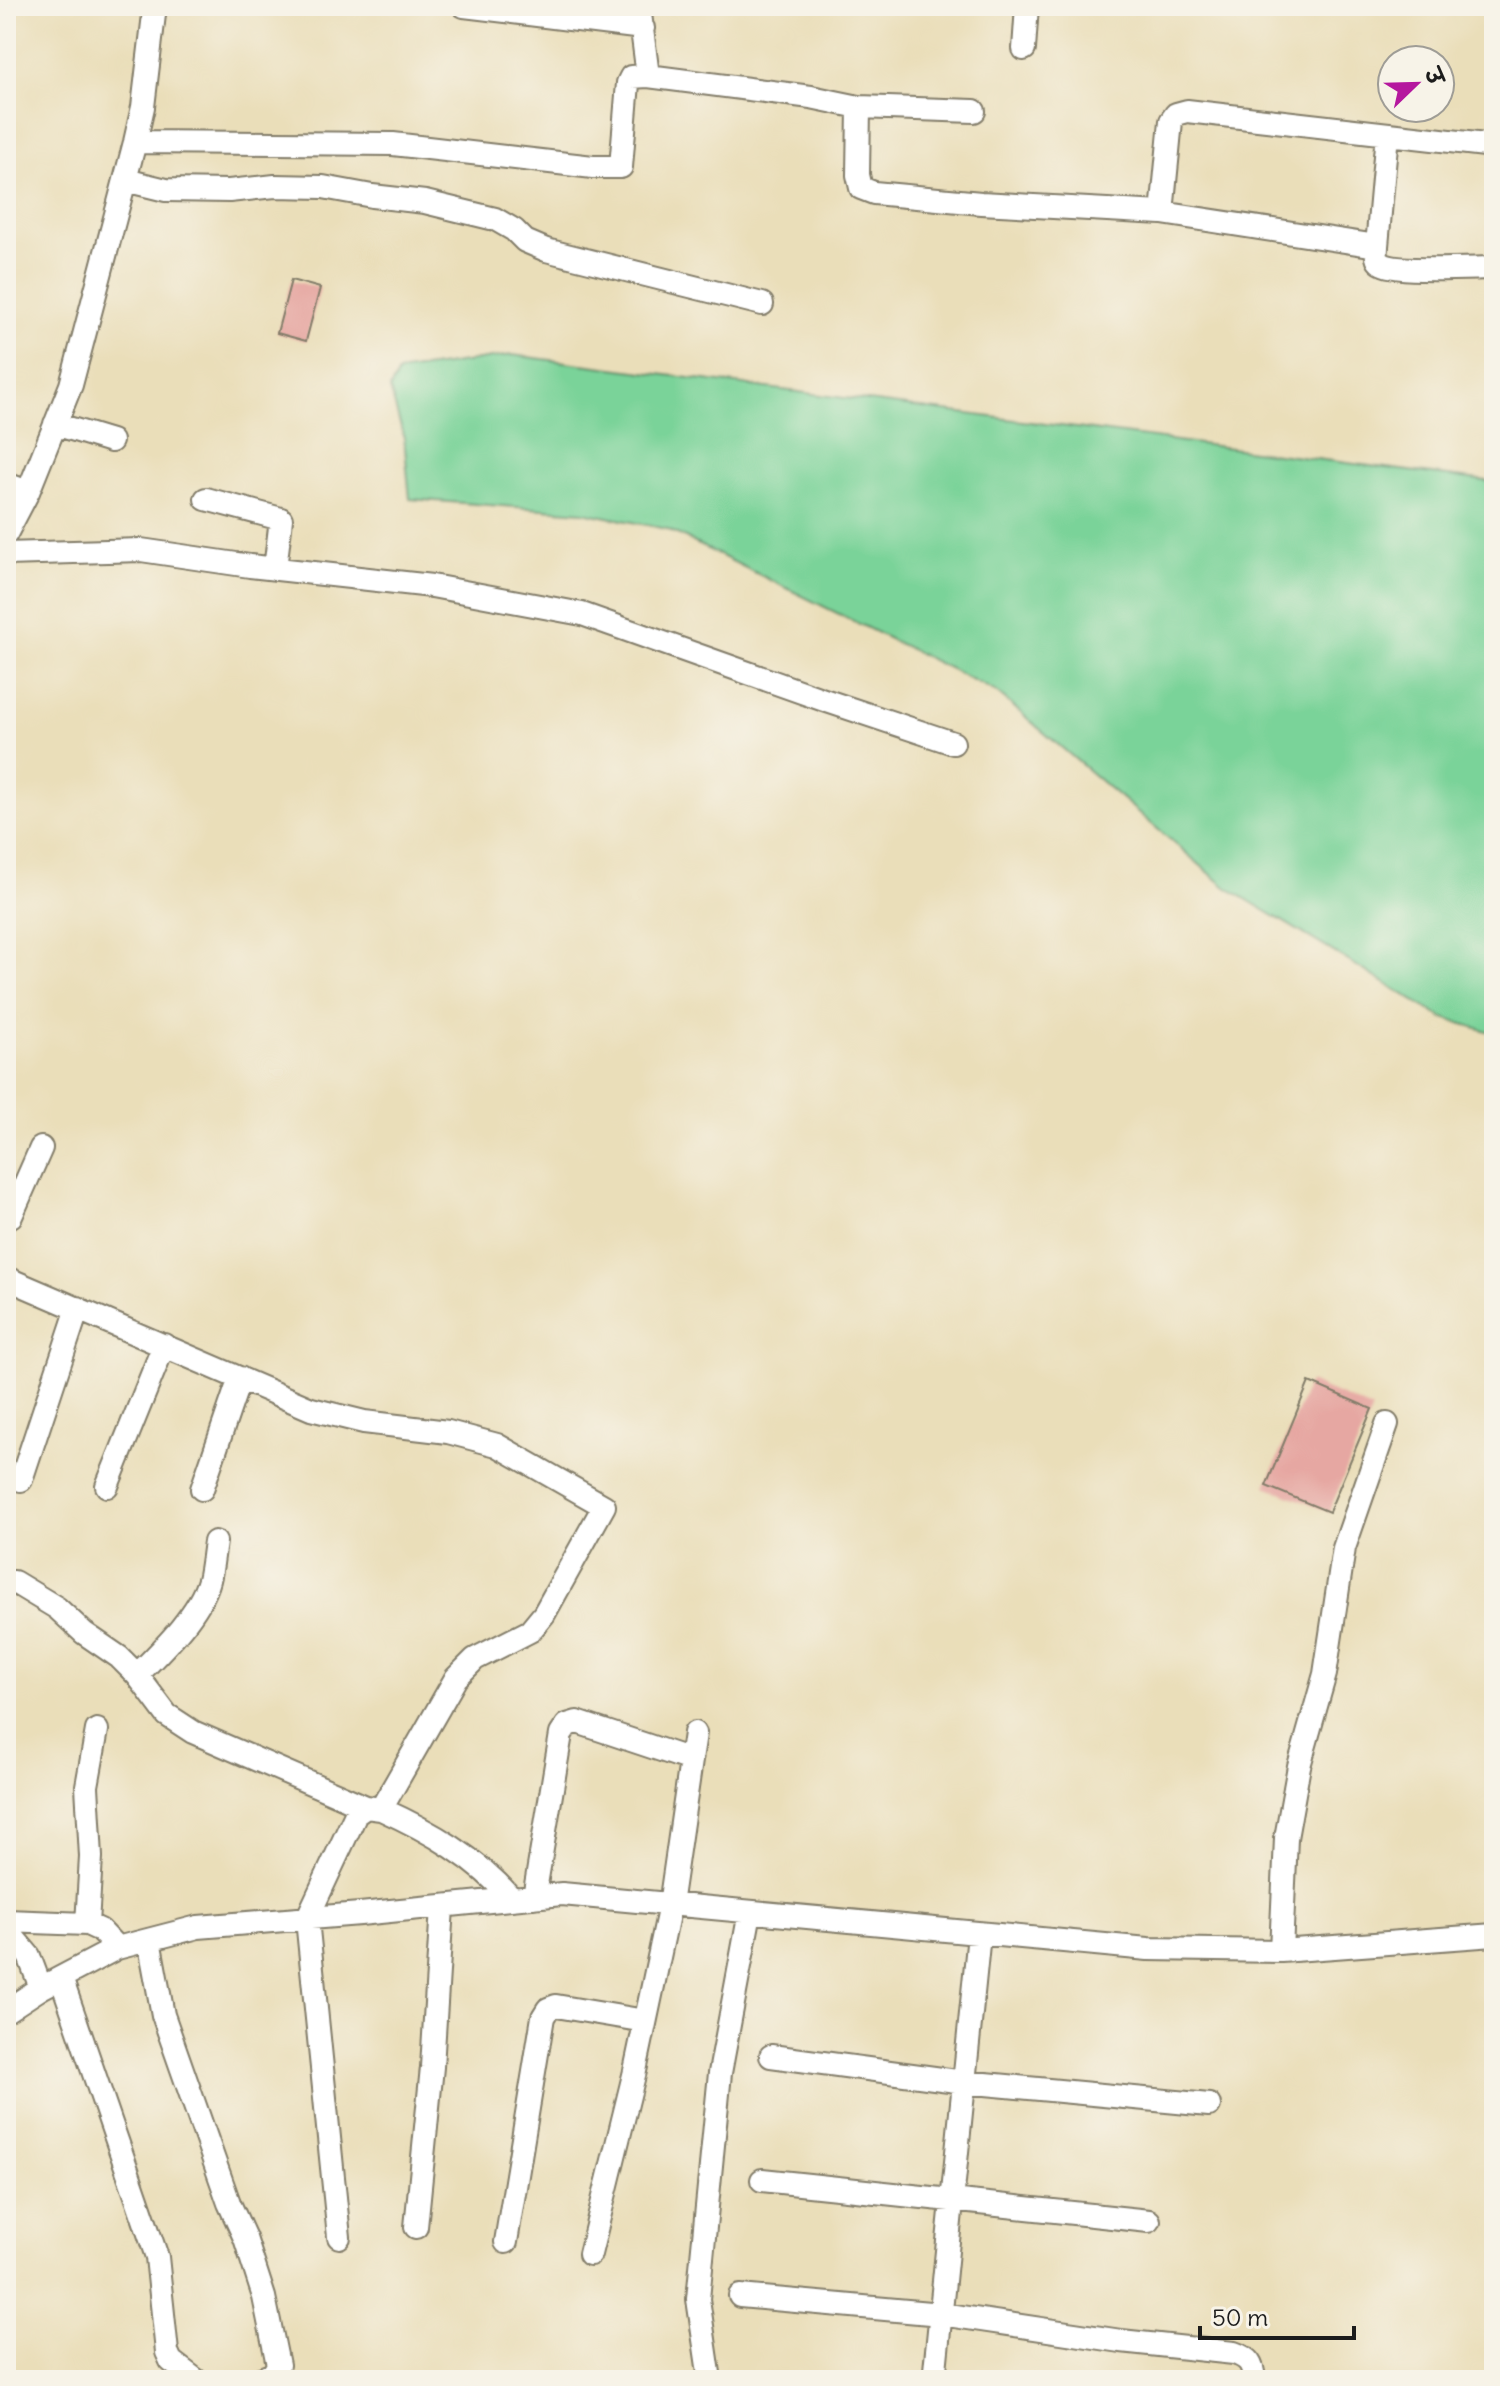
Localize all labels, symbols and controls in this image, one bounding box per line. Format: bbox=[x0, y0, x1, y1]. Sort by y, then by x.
north arrow bbox=[1376, 44, 1456, 124]
text: उ bbox=[1418, 62, 1451, 91]
scale bar bbox=[1200, 2290, 1354, 2340]
text: 50 m bbox=[1212, 2302, 1268, 2332]

